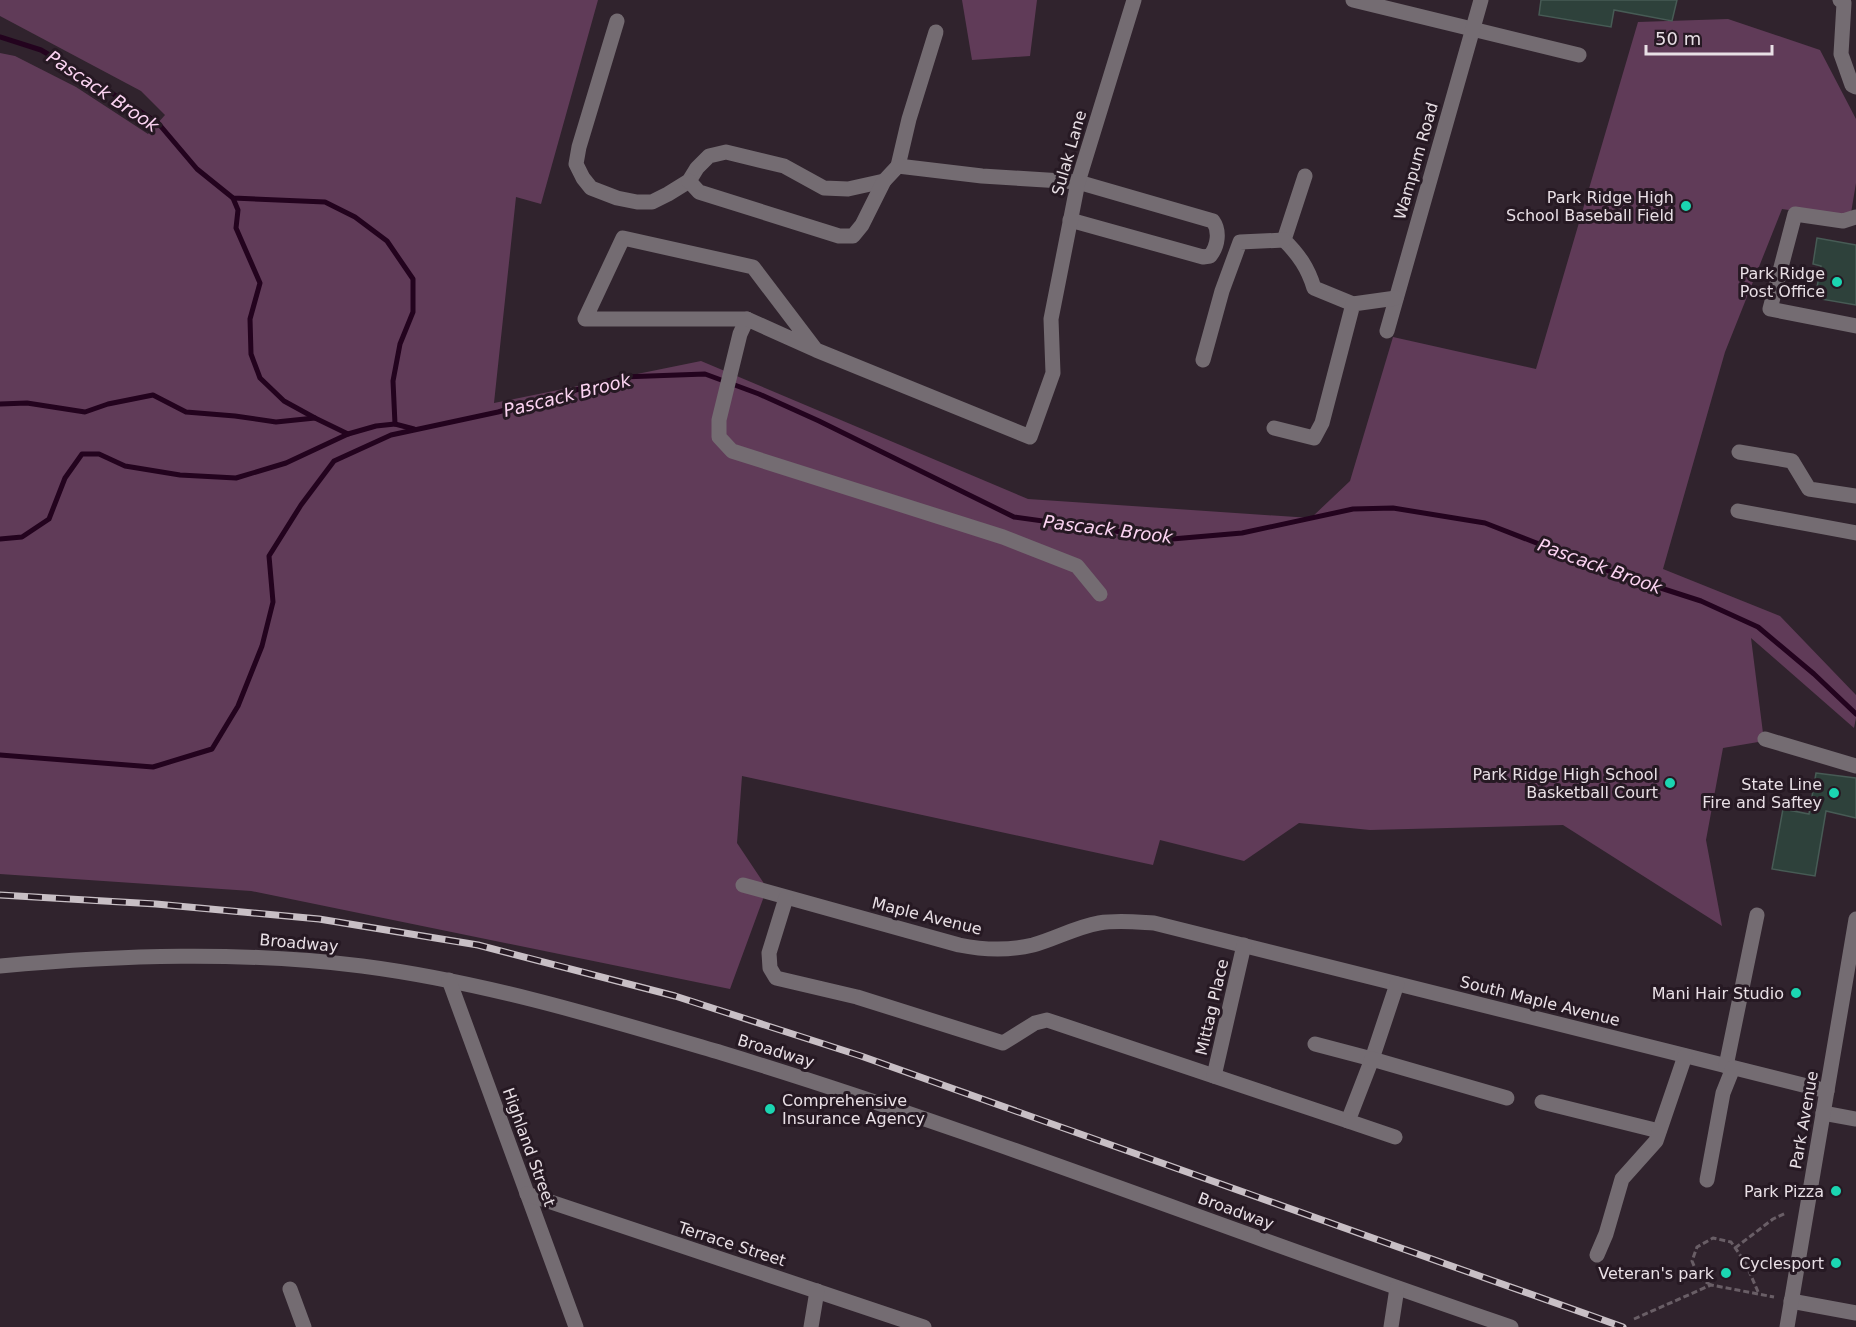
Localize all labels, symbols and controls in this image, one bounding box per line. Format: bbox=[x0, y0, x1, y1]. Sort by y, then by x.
scale bar bbox=[1646, 18, 1772, 56]
text: 50 m bbox=[1655, 28, 1701, 49]
water label: Pascack Brook bbox=[43, 46, 164, 137]
street label: Wampum Road bbox=[1390, 100, 1442, 222]
street label: Sulak Lane bbox=[1048, 108, 1090, 198]
place label: Park Ridge High School Baseball Field bbox=[1506, 188, 1674, 225]
marker: Park Ridge High School Baseball Field bbox=[1679, 199, 1693, 213]
place label: Park Ridge Post Office bbox=[1740, 264, 1825, 301]
marker: Park Ridge Post Office bbox=[1830, 275, 1844, 289]
water label: Pascack Brook bbox=[501, 369, 634, 421]
water label: Pascack Brook bbox=[1042, 511, 1176, 548]
water label: Pascack Brook bbox=[1535, 534, 1666, 599]
place label: Park Ridge High School Basketball Court bbox=[1473, 765, 1658, 802]
place label: State Line Fire and Saftey bbox=[1702, 775, 1822, 812]
marker: Park Ridge High School Basketball Court bbox=[1663, 776, 1677, 790]
marker: State Line Fire and Saftey bbox=[1827, 786, 1841, 800]
street label: Maple Avenue bbox=[870, 893, 984, 939]
street label: Broadway bbox=[259, 930, 339, 956]
street label: Mittag Place bbox=[1192, 957, 1232, 1057]
street label: South Maple Avenue bbox=[1458, 972, 1622, 1030]
place label: Mani Hair Studio bbox=[1652, 984, 1784, 1003]
marker: Mani Hair Studio bbox=[1789, 986, 1803, 1000]
street label: Broadway bbox=[735, 1030, 817, 1072]
street label: Park Avenue bbox=[1786, 1070, 1822, 1170]
street label: Highland Street bbox=[499, 1085, 559, 1209]
place label: Comprehensive Insurance Agency bbox=[782, 1091, 925, 1128]
marker: Comprehensive Insurance Agency bbox=[763, 1102, 777, 1116]
place label: Park Pizza bbox=[1744, 1182, 1824, 1201]
marker: Park Pizza bbox=[1829, 1184, 1843, 1198]
street label: Broadway bbox=[1195, 1189, 1277, 1233]
street label: Terrace Street bbox=[675, 1217, 788, 1270]
place label: Cyclesport bbox=[1739, 1254, 1824, 1273]
marker: Cyclesport bbox=[1829, 1256, 1843, 1270]
place label: Veteran's park bbox=[1598, 1264, 1715, 1283]
marker: Veteran's park bbox=[1719, 1266, 1733, 1280]

